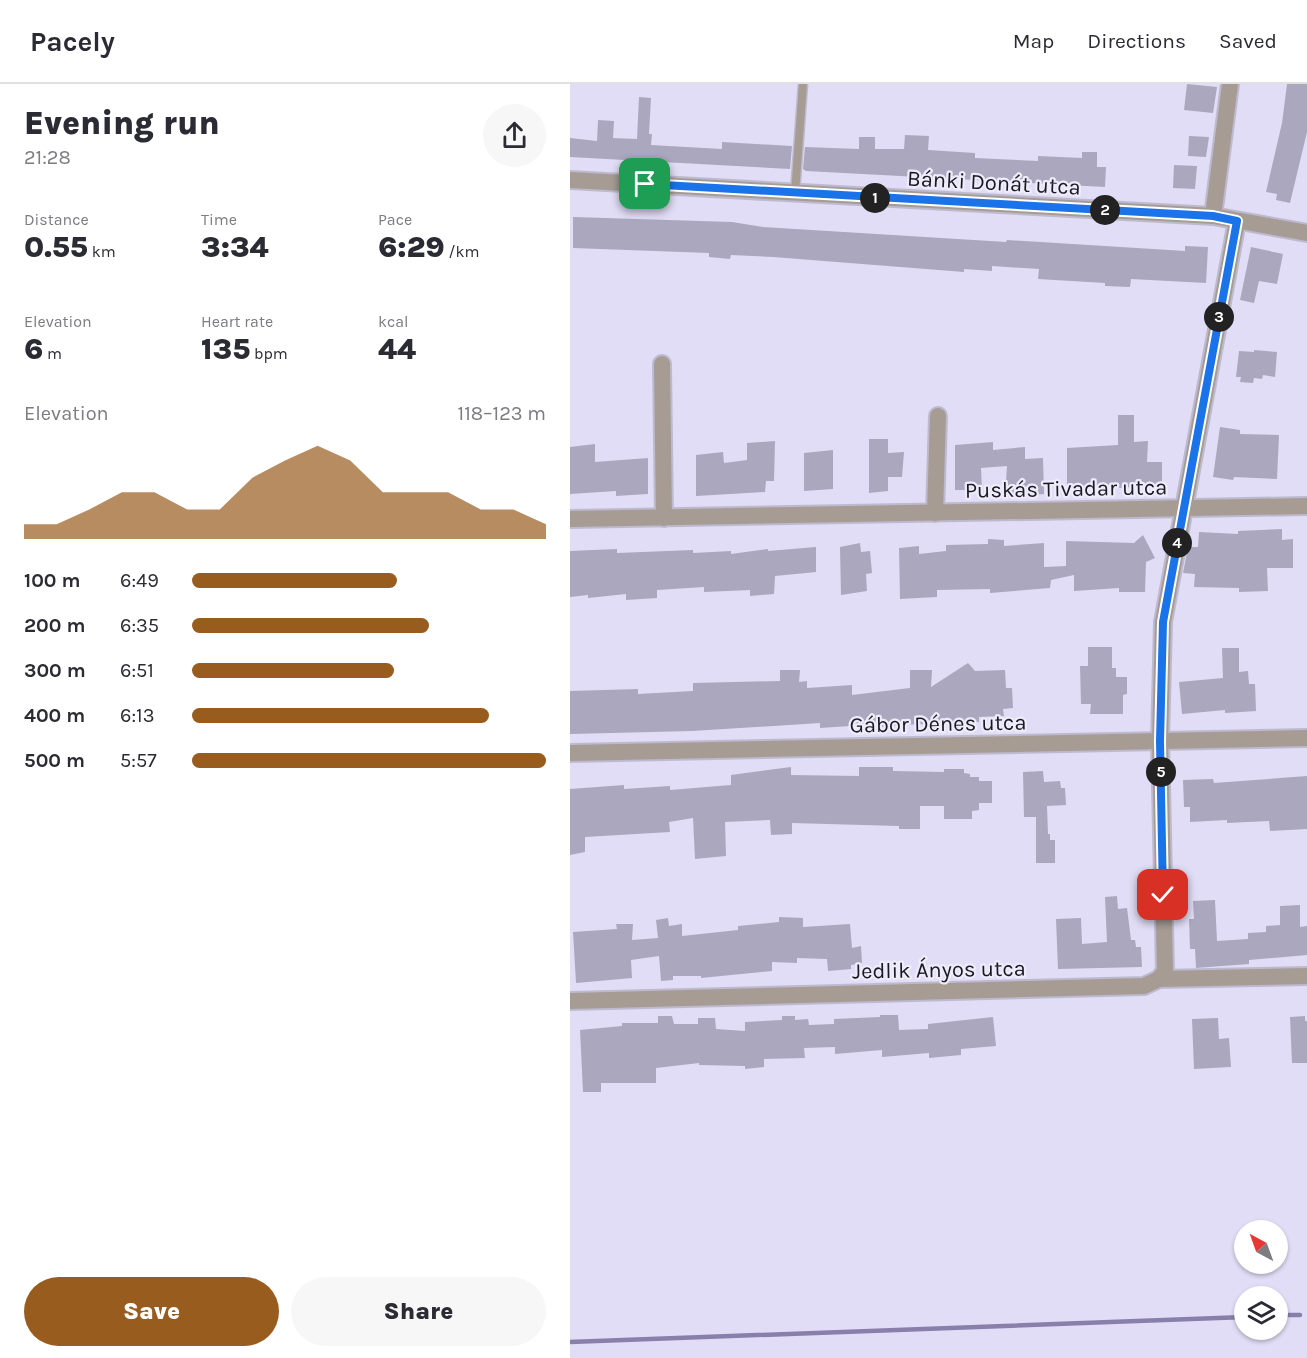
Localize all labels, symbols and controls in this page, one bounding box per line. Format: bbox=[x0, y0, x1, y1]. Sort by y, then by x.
text: Pacely bbox=[30, 25, 115, 58]
text: Map bbox=[1013, 29, 1054, 53]
text: Directions bbox=[1087, 29, 1186, 53]
text: Saved bbox=[1219, 29, 1277, 53]
text: Evening run bbox=[24, 104, 220, 142]
button: share bbox=[483, 104, 546, 167]
text: 21:28 bbox=[24, 146, 71, 169]
pin bbox=[619, 158, 670, 209]
street label: Bánki Donát utca bbox=[907, 165, 1081, 201]
icon: arrive bbox=[628, 167, 661, 200]
pin: 1 bbox=[860, 183, 890, 213]
text: 1 bbox=[872, 188, 878, 207]
pin: 2 bbox=[1090, 195, 1120, 225]
text: 2 bbox=[1100, 200, 1110, 219]
text: Distance bbox=[24, 210, 89, 229]
text: Time bbox=[201, 210, 237, 229]
text: Pace bbox=[378, 210, 412, 229]
text: 0.55 bbox=[24, 229, 88, 265]
text: 3:34 bbox=[201, 229, 269, 265]
text: 6:29 bbox=[378, 229, 445, 265]
text: km bbox=[88, 242, 116, 261]
text: /km bbox=[445, 242, 480, 261]
pin: 3 bbox=[1204, 302, 1234, 332]
text: 3 bbox=[1214, 307, 1224, 326]
text: Elevation bbox=[24, 312, 92, 331]
text: Heart rate bbox=[201, 312, 273, 331]
text: kcal bbox=[378, 312, 409, 331]
text: 6 bbox=[24, 331, 43, 367]
text: 135 bbox=[201, 331, 250, 367]
text: 44 bbox=[378, 331, 416, 367]
text: m bbox=[43, 344, 62, 363]
text: bpm bbox=[250, 344, 288, 363]
text: Elevation bbox=[24, 402, 109, 425]
text: 118–123 m bbox=[458, 402, 546, 425]
street label: Puskás Tivadar utca bbox=[965, 474, 1167, 504]
pin: 4 bbox=[1162, 528, 1192, 558]
text: 4 bbox=[1172, 533, 1182, 552]
text: 100 m bbox=[24, 569, 80, 592]
text: 6:49 bbox=[120, 569, 159, 592]
text: 200 m bbox=[24, 614, 85, 637]
text: 6:35 bbox=[120, 614, 159, 637]
text: 300 m bbox=[24, 659, 86, 682]
text: 6:51 bbox=[120, 659, 154, 682]
text: 400 m bbox=[24, 704, 85, 727]
text: 6:13 bbox=[120, 704, 154, 727]
street label: Gábor Dénes utca bbox=[849, 709, 1027, 739]
text: 500 m bbox=[24, 749, 85, 772]
text: 5:57 bbox=[120, 749, 157, 772]
pin: 5 bbox=[1146, 757, 1176, 787]
text: 5 bbox=[1156, 762, 1166, 781]
pin bbox=[1137, 869, 1188, 920]
icon: check bbox=[1146, 878, 1179, 911]
street label: Jedlik Ányos utca bbox=[852, 954, 1026, 985]
north arrow bbox=[1234, 1220, 1288, 1274]
map controls bbox=[1234, 1220, 1288, 1340]
button: Save bbox=[24, 1277, 279, 1346]
button: Share bbox=[291, 1277, 546, 1346]
button: layers bbox=[1234, 1286, 1288, 1340]

